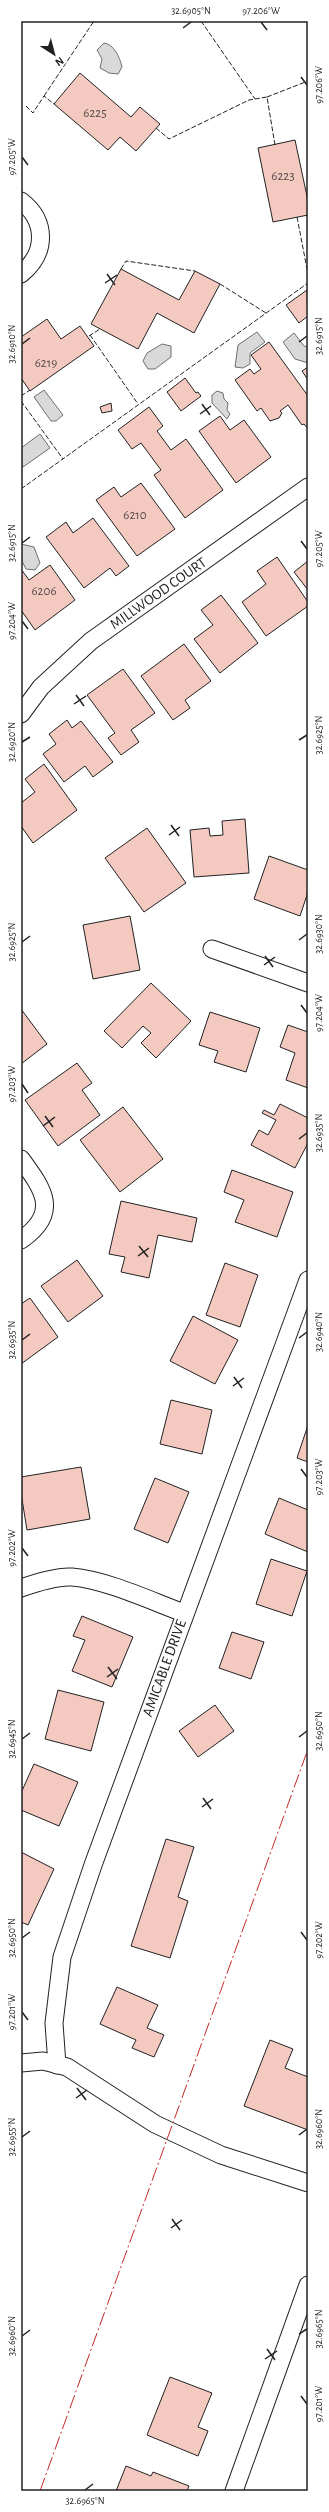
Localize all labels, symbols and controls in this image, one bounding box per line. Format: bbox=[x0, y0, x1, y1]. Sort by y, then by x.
text: 32.6905°N bbox=[171, 6, 211, 16]
text: 97.206°W bbox=[242, 6, 280, 16]
north arrow bbox=[34, 34, 74, 74]
text: N bbox=[53, 55, 66, 68]
text: 97.206°W bbox=[314, 66, 324, 104]
house number: 6225 bbox=[83, 107, 107, 120]
text: 97.205°W bbox=[7, 138, 17, 176]
house number: 6223 bbox=[271, 170, 295, 183]
text: 32.6915°N bbox=[314, 317, 324, 355]
text: 32.6910°N bbox=[7, 325, 17, 363]
house number: 6219 bbox=[35, 357, 57, 370]
house number: 6210 bbox=[123, 509, 147, 522]
text: 32.6915°N bbox=[7, 524, 17, 562]
text: 97.205°W bbox=[314, 530, 324, 568]
street label: MILLWOOD COURT bbox=[107, 554, 210, 632]
house number: 6206 bbox=[32, 585, 57, 598]
text: 97.204°W bbox=[7, 602, 17, 640]
text: 32.6925°N bbox=[314, 716, 324, 754]
text: 32.6920°N bbox=[7, 722, 17, 762]
text: 32.6930°N bbox=[314, 914, 324, 954]
text: 32.6925°N bbox=[7, 923, 17, 961]
text: 97.204°W bbox=[314, 994, 324, 1032]
text: 97.203°W bbox=[7, 1065, 17, 1103]
text: 32.6935°N bbox=[314, 1114, 324, 1152]
text: 32.6940°N bbox=[314, 1312, 324, 1352]
text: 32.6935°N bbox=[7, 1321, 17, 1359]
text: 97.203°W bbox=[314, 1458, 324, 1496]
text: 97.202°W bbox=[7, 1529, 17, 1567]
street label: AMICABLE DRIVE bbox=[140, 1618, 189, 1719]
text: 32.6950°N bbox=[314, 1711, 324, 1751]
text: 32.6945°N bbox=[7, 1719, 17, 1759]
text: 32.6950°N bbox=[7, 1918, 17, 1958]
text: 97.202°W bbox=[314, 1921, 324, 1959]
text: 97.201°W bbox=[7, 1994, 17, 2030]
text: 32.6960°N bbox=[314, 2109, 324, 2149]
text: 32.6955°N bbox=[7, 2118, 17, 2156]
text: 32.6965°N bbox=[314, 2310, 324, 2349]
text: 32.6960°N bbox=[7, 2316, 17, 2356]
text: 97.201°W bbox=[314, 2386, 324, 2422]
text: 32.6965°N bbox=[66, 2496, 105, 2506]

